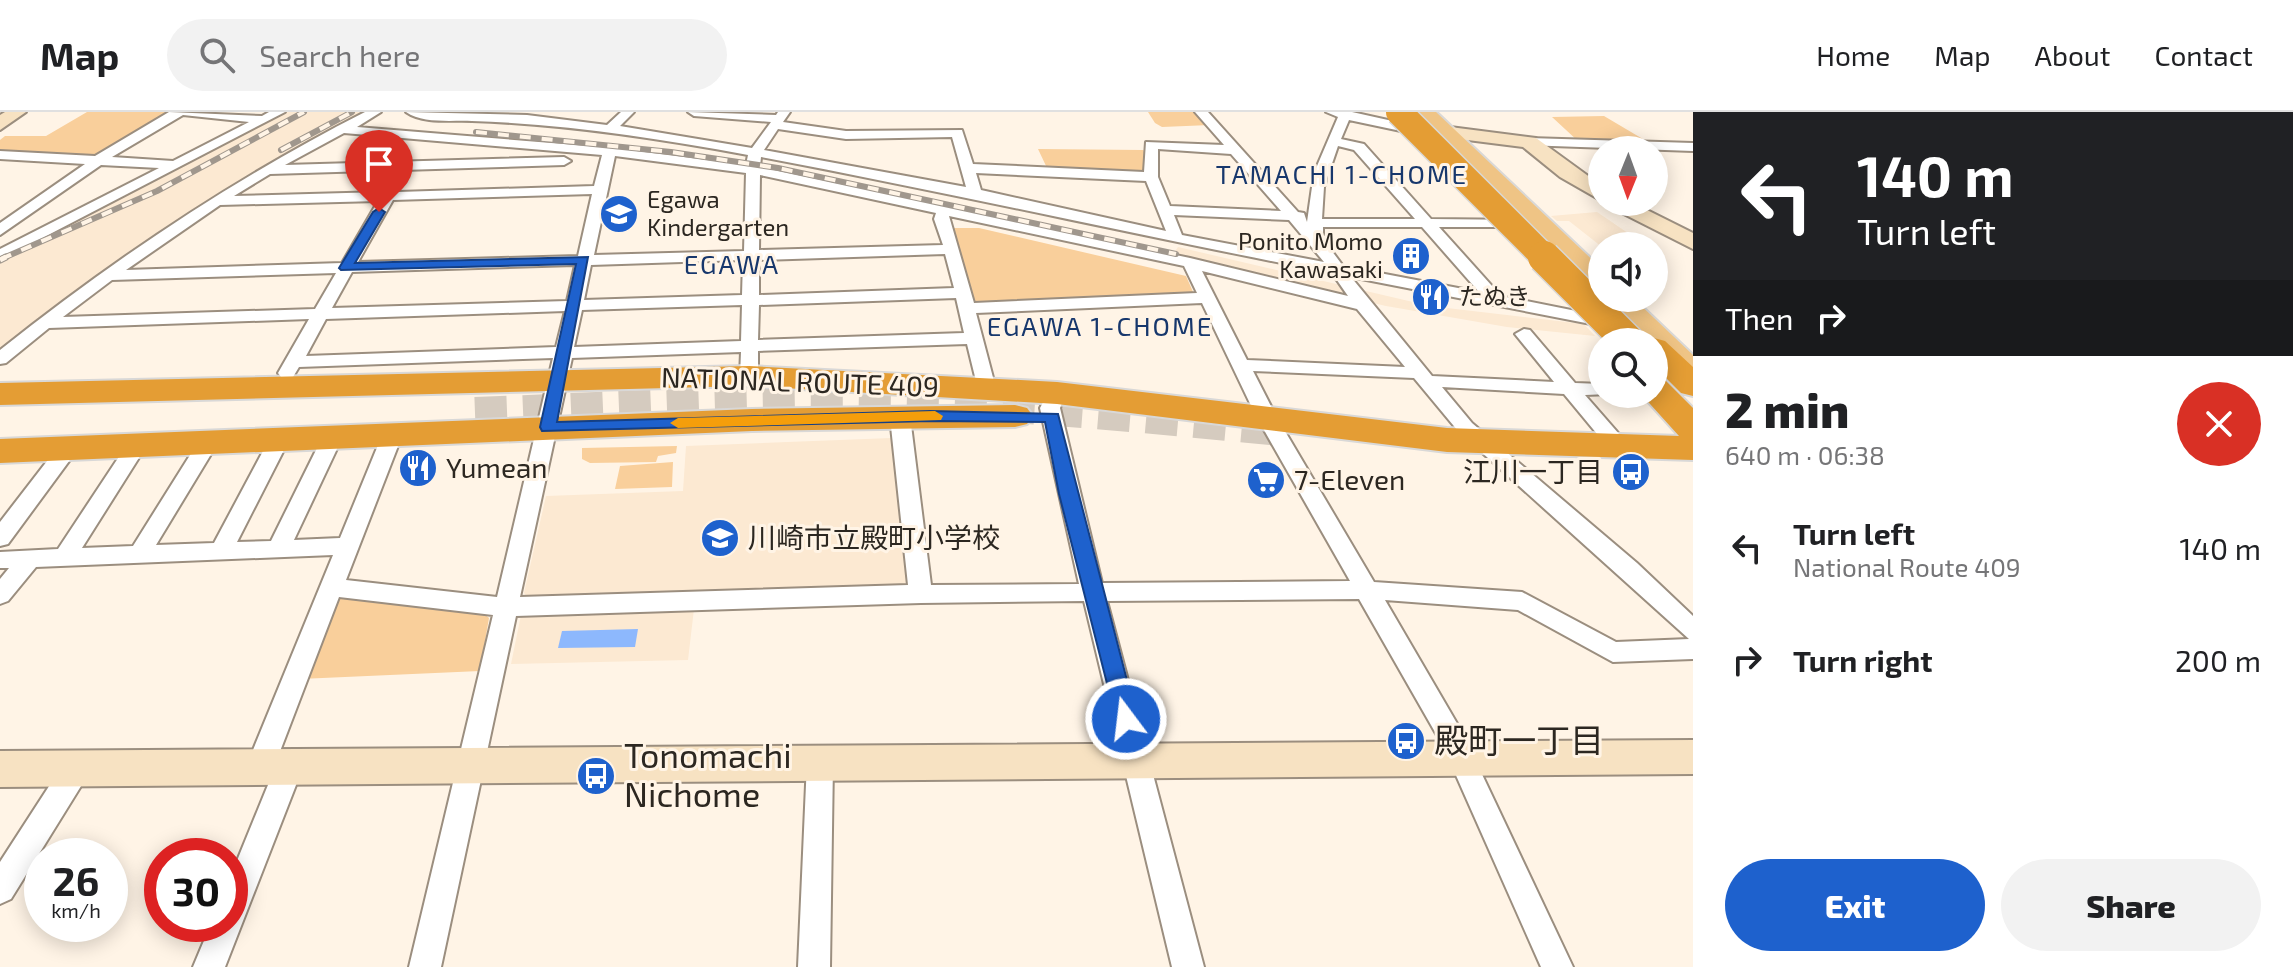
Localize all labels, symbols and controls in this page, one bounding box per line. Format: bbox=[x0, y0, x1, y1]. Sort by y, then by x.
search box bbox=[167, 19, 727, 91]
text: Map bbox=[40, 32, 119, 78]
icon: search bbox=[195, 33, 239, 77]
text: Search here bbox=[259, 37, 420, 73]
text: Home bbox=[1816, 38, 1890, 72]
text: Map bbox=[1934, 38, 1991, 72]
text: About bbox=[2035, 38, 2110, 72]
text: Contact bbox=[2154, 38, 2253, 72]
pin bbox=[345, 130, 413, 212]
north arrow bbox=[1588, 136, 1668, 216]
map controls bbox=[1588, 136, 1668, 408]
text: 140 m bbox=[1857, 141, 2014, 208]
icon: arrive bbox=[357, 142, 401, 186]
icon: left bbox=[1725, 144, 1829, 248]
district label: TAMACHI 1-CHOME bbox=[1216, 158, 1468, 189]
place label: Egawa Kindergarten bbox=[647, 184, 789, 241]
school or university icon: Egawa Kindergarten bbox=[598, 193, 640, 235]
text: Turn left bbox=[1857, 209, 1996, 252]
place label: Ponito Momo Kawasaki bbox=[1238, 226, 1383, 283]
button: sound bbox=[1588, 232, 1668, 312]
building icon: Ponito Momo Kawasaki bbox=[1390, 235, 1432, 277]
district label: EGAWA bbox=[684, 248, 780, 279]
restaurant icon: たぬき bbox=[1410, 276, 1452, 318]
place label: たぬき bbox=[1459, 281, 1531, 310]
icon: right bbox=[1809, 296, 1853, 340]
text: Then bbox=[1725, 300, 1793, 336]
district label: EGAWA 1-CHOME bbox=[987, 310, 1213, 341]
button: search bbox=[1588, 328, 1668, 408]
street label: NATIONAL ROUTE 409 bbox=[661, 359, 940, 403]
text: 2 min bbox=[1725, 380, 1849, 438]
button: close bbox=[2177, 382, 2261, 466]
text: 640 m · 06:38 bbox=[1725, 439, 1885, 470]
restaurant icon: Yumean bbox=[397, 447, 439, 489]
place label: Yumean bbox=[446, 450, 548, 484]
bus stop icon: 江川一丁目 bbox=[1610, 451, 1652, 493]
place label: 江川一丁目 bbox=[1463, 454, 1603, 488]
supermarket icon: 7-Eleven bbox=[1245, 459, 1287, 501]
place label: 7-Eleven bbox=[1294, 462, 1405, 496]
text: Turn left bbox=[1793, 515, 1915, 551]
school or university icon: 川崎市立殿町小学校 bbox=[699, 517, 741, 559]
place label: 川崎市立殿町小学校 bbox=[748, 520, 1000, 554]
icon: left bbox=[1725, 526, 1769, 570]
text: 140 m bbox=[2180, 530, 2261, 566]
text: National Route 409 bbox=[1793, 551, 2021, 582]
icon: right bbox=[1725, 638, 1769, 682]
text: Turn right bbox=[1793, 642, 1933, 678]
text: 200 m bbox=[2175, 642, 2261, 678]
position arrow bbox=[1084, 677, 1168, 761]
place label: 殿町一丁目 bbox=[1434, 719, 1604, 760]
bus stop icon: 殿町一丁目 bbox=[1385, 720, 1427, 762]
place label: Tonomachi Nichome bbox=[624, 734, 792, 814]
bus stop icon: Tonomachi Nichome bbox=[575, 755, 617, 797]
speed limit sign: 30 bbox=[144, 838, 248, 942]
text: 26 bbox=[53, 856, 99, 904]
button: Exit bbox=[1725, 859, 1985, 951]
button: Share bbox=[2001, 859, 2261, 951]
text: km/h bbox=[51, 898, 101, 922]

